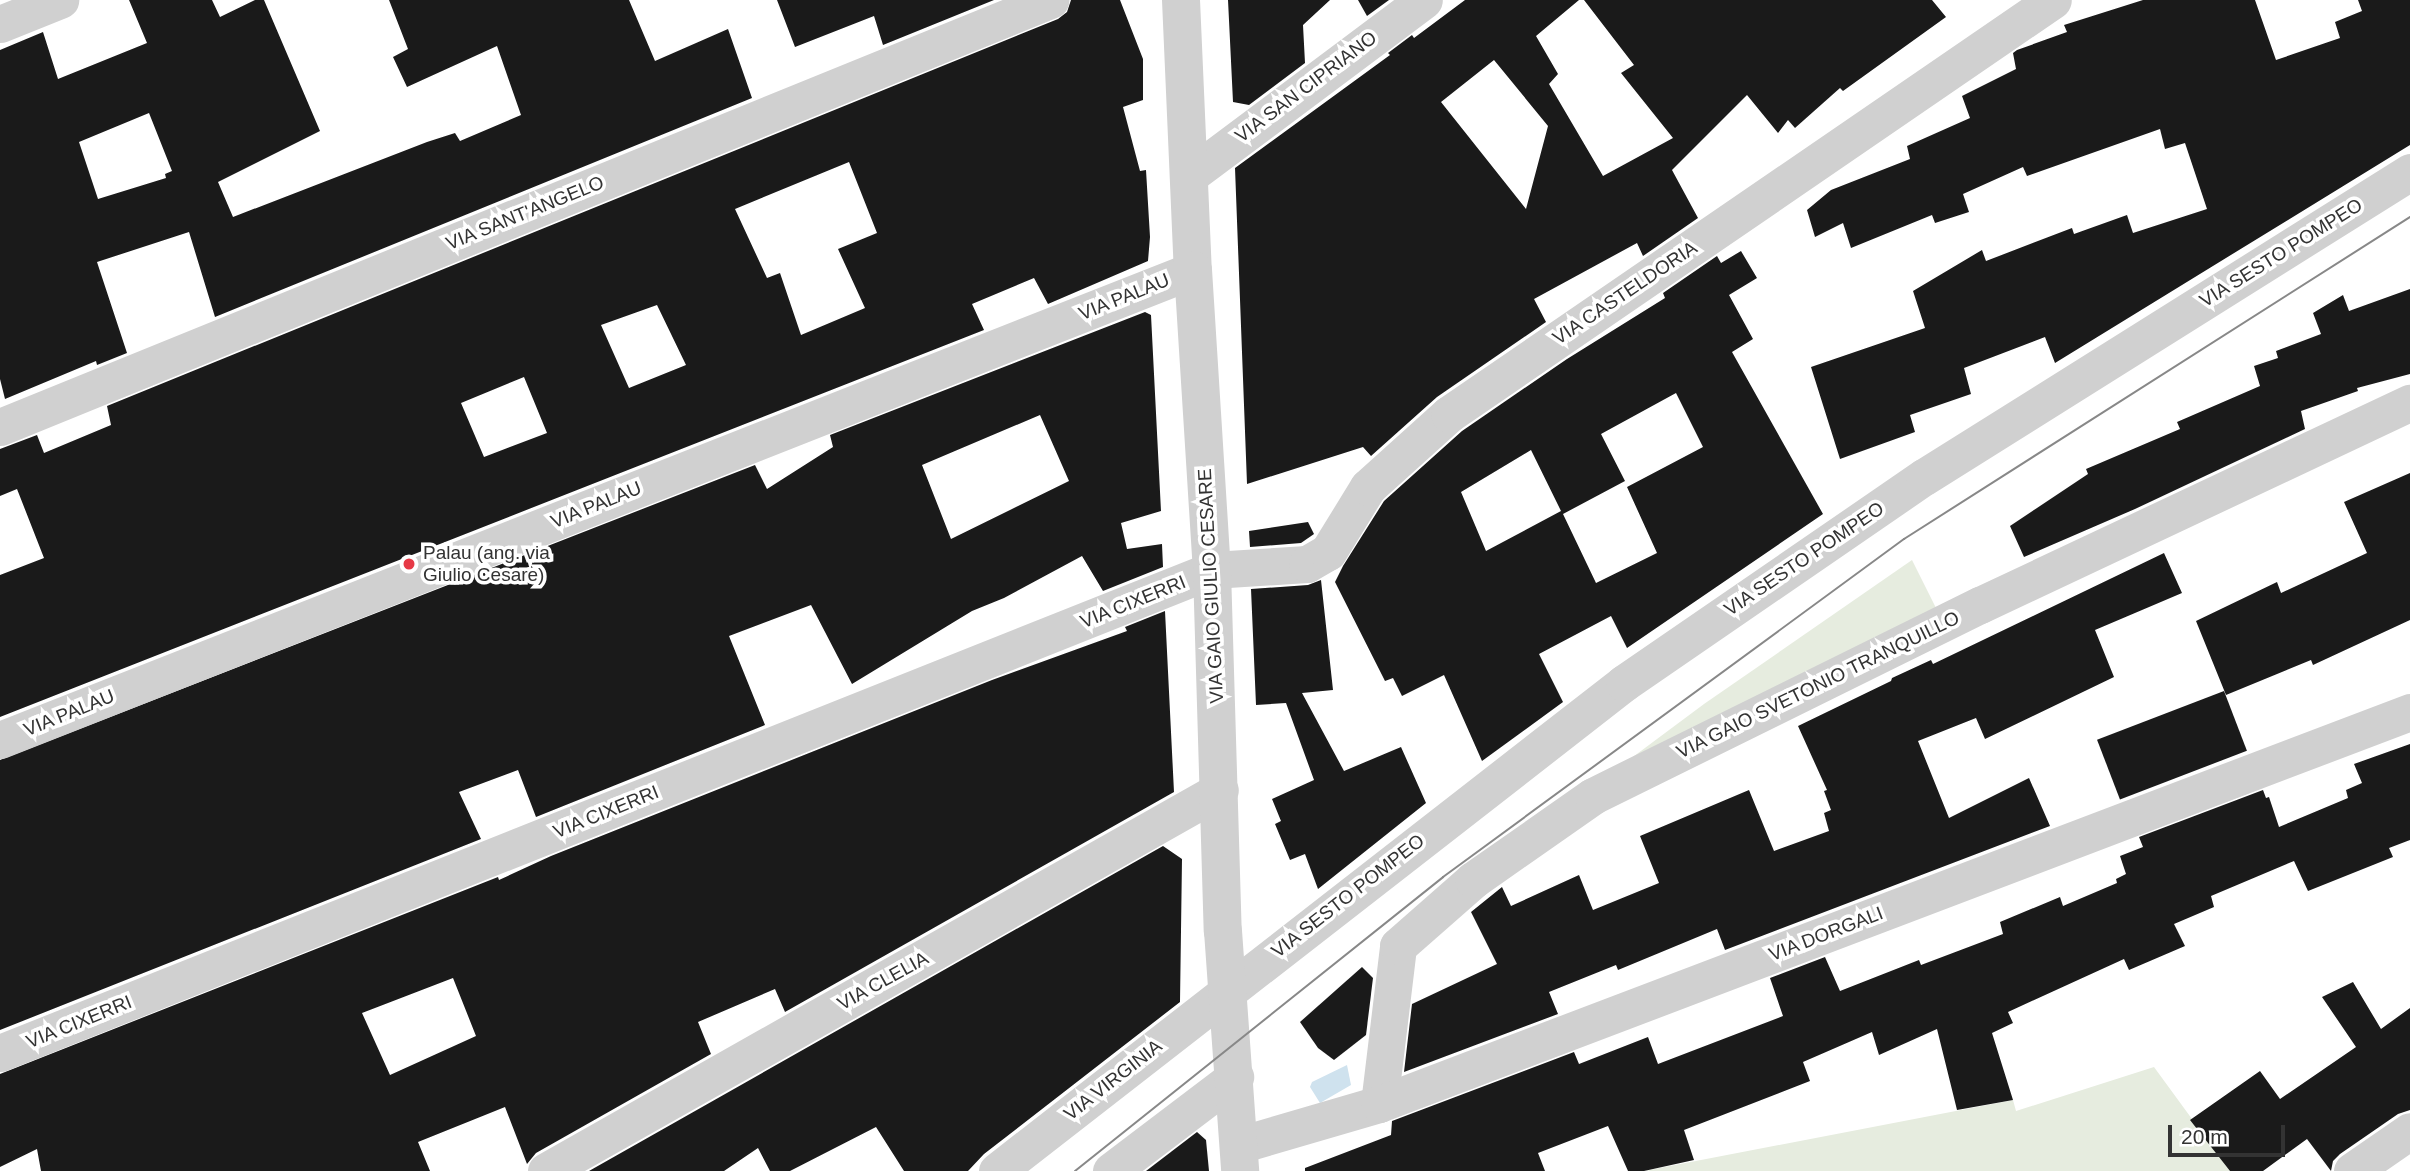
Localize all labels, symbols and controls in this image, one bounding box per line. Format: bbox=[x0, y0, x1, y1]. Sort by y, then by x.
street label: VIA SAN CIPRIANO bbox=[1230, 26, 1382, 148]
street label: VIA SANT'ANGELO bbox=[442, 171, 608, 255]
street label: VIA SESTO POMPEO bbox=[2195, 193, 2367, 313]
street label: VIA CASTELDORIA bbox=[1548, 236, 1702, 350]
street label: VIA PALAU bbox=[1075, 268, 1173, 326]
street label: VIA GAIO GIULIO CESARE bbox=[1193, 467, 1229, 705]
street label: VIA PALAU bbox=[547, 476, 645, 534]
street label: VIA SESTO POMPEO bbox=[1719, 497, 1889, 621]
place label: Palau (ang. via Giulio Cesare) bbox=[423, 542, 550, 586]
marker: Palau (ang. via Giulio Cesare) bbox=[401, 556, 417, 572]
street label: VIA CIXERRI bbox=[1076, 570, 1190, 634]
street label: VIA GAIO SVETONIO TRANQUILLO bbox=[1672, 606, 1964, 764]
street label: VIA PALAU bbox=[20, 684, 118, 742]
street label: VIA CIXERRI bbox=[549, 780, 663, 844]
street label: VIA SESTO POMPEO bbox=[1267, 829, 1429, 963]
street label: VIA DORGALI bbox=[1765, 902, 1887, 966]
street label: VIA CLELIA bbox=[833, 946, 933, 1016]
street label: VIA CIXERRI bbox=[22, 990, 136, 1054]
street label: VIA VIRGINIA bbox=[1059, 1034, 1167, 1126]
scale bar bbox=[2172, 1112, 2289, 1156]
text: 20 m bbox=[2181, 1125, 2228, 1148]

